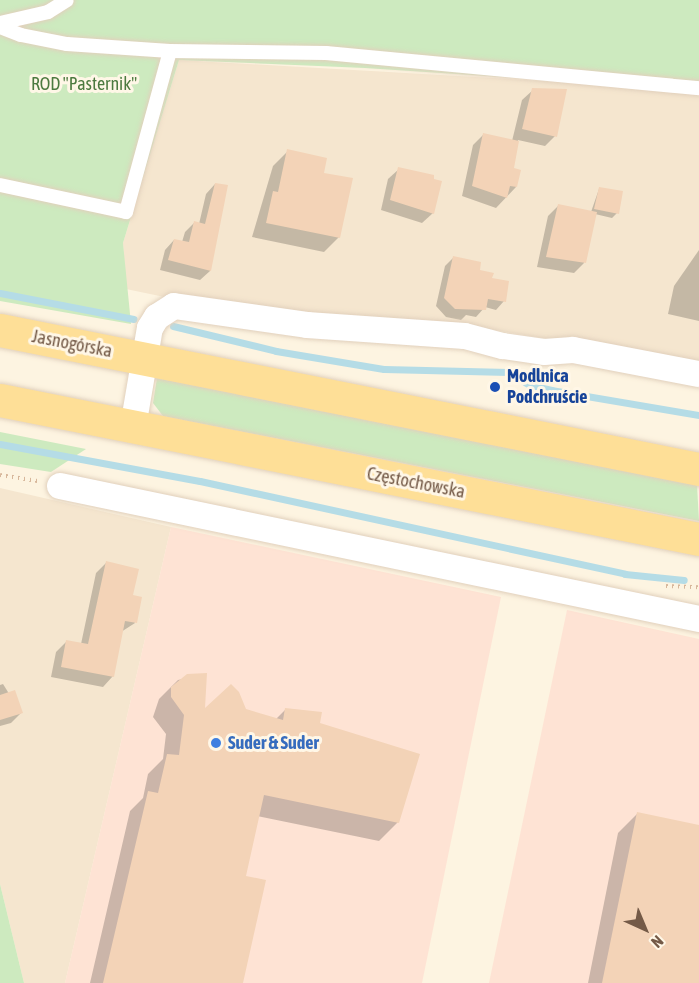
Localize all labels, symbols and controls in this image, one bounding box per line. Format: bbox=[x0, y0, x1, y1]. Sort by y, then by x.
park label: ROD "Pasternik" bbox=[31, 73, 137, 95]
street label: Jasnogórska bbox=[30, 326, 114, 362]
place label: Modlnica Podchruście bbox=[507, 366, 587, 409]
marker: Modlnica Podchruście bbox=[488, 380, 502, 394]
street label: Częstochowska bbox=[365, 463, 467, 503]
place label: Suder & Suder bbox=[228, 732, 319, 754]
marker: Suder & Suder bbox=[209, 736, 223, 750]
north arrow bbox=[615, 899, 675, 959]
text: N bbox=[648, 932, 667, 952]

